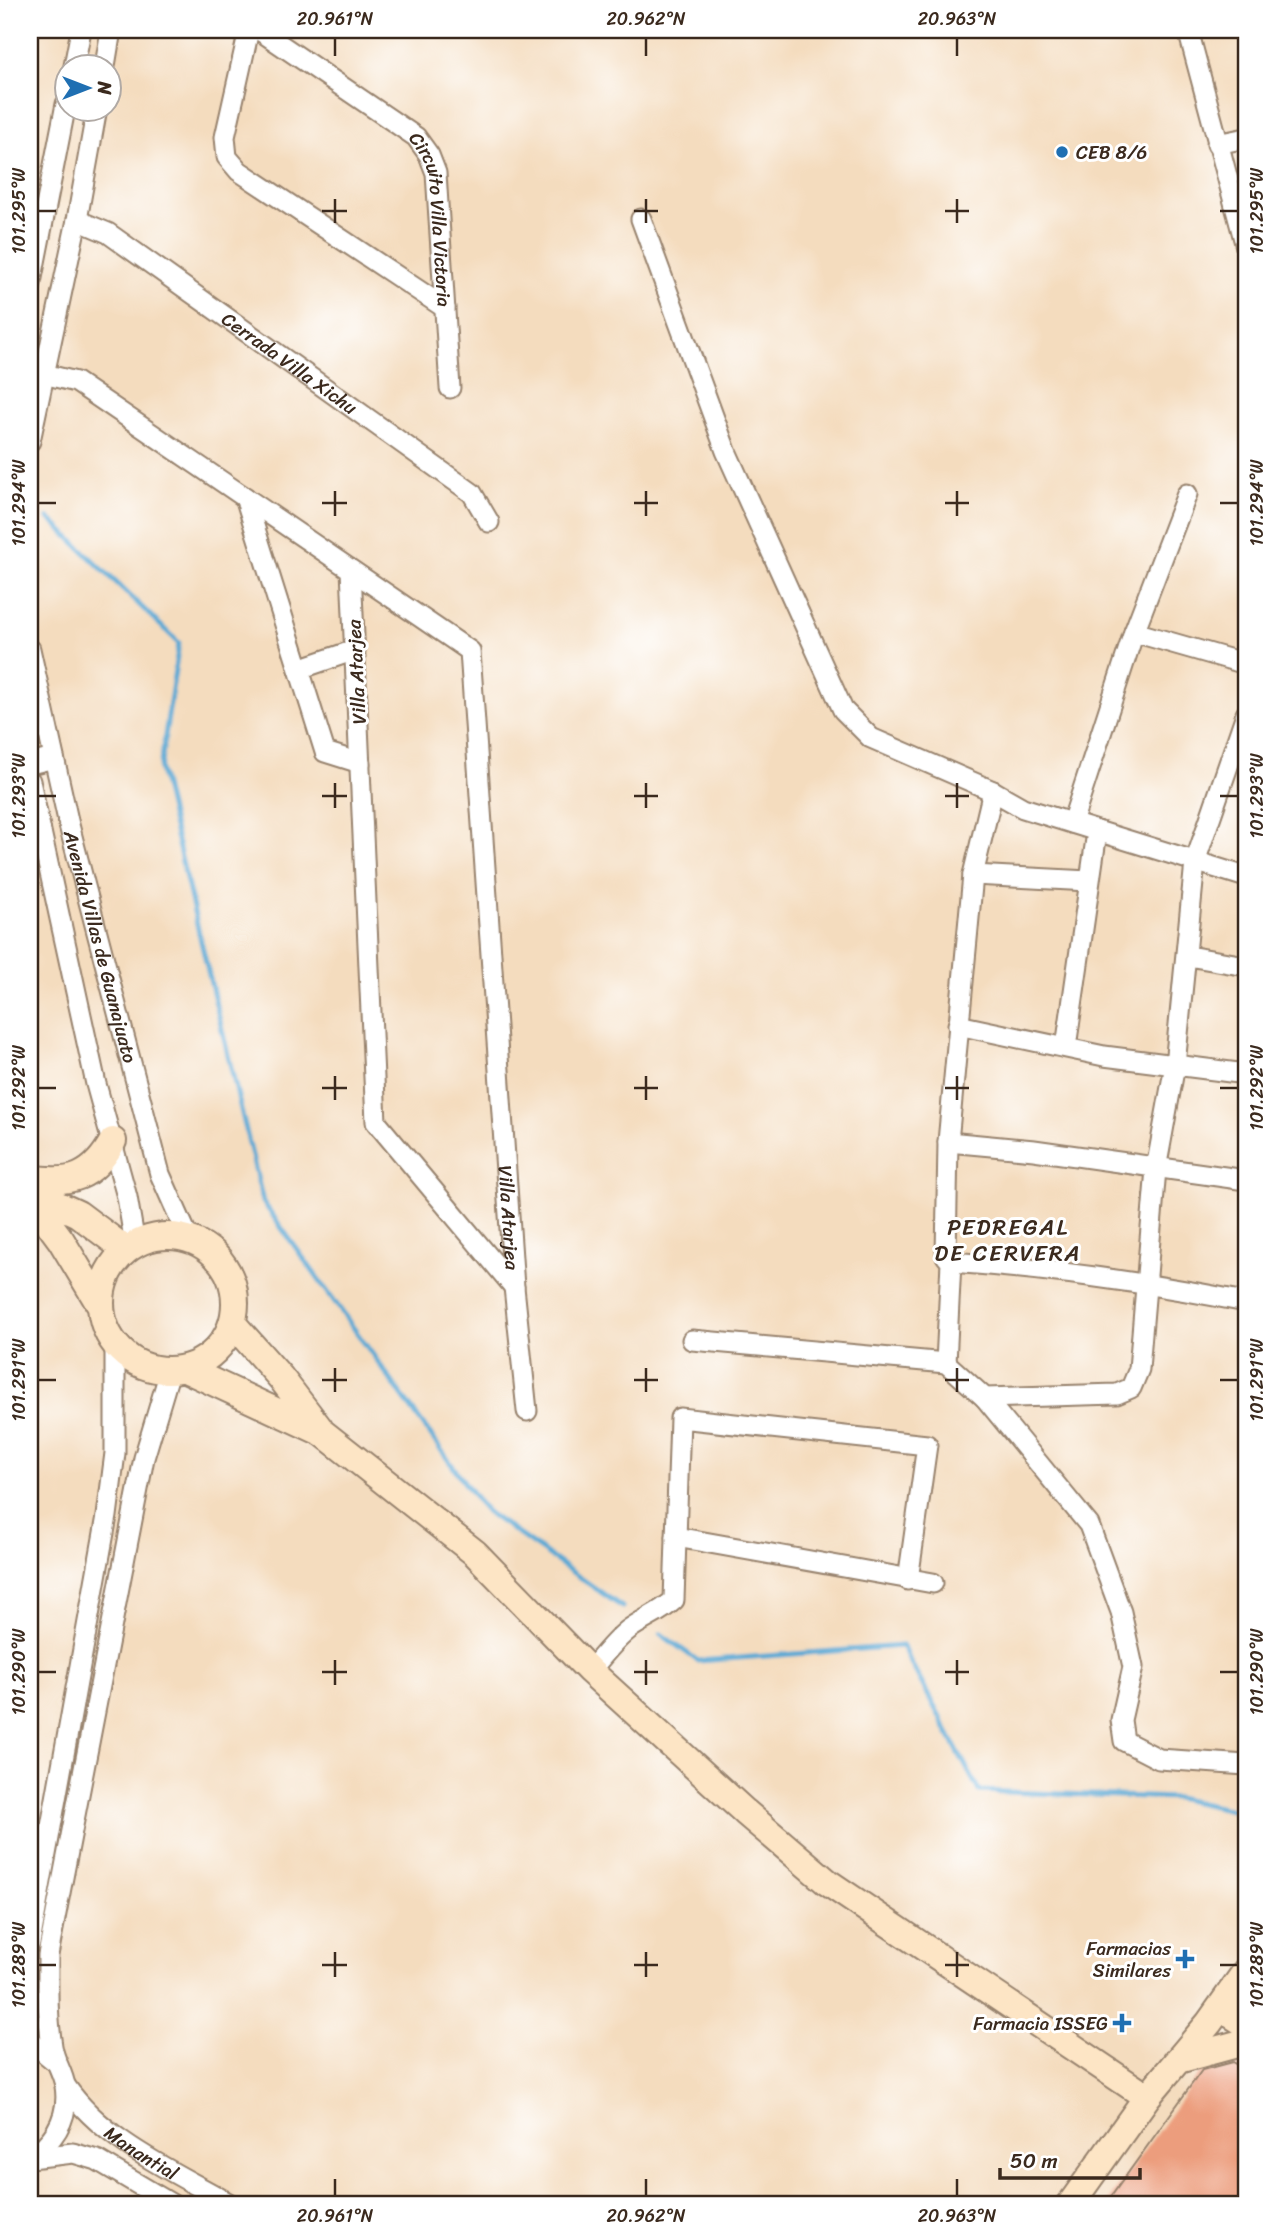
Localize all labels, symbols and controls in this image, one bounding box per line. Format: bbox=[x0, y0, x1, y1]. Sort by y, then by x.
text: 20.961°N bbox=[297, 3, 374, 35]
text: 20.962°N bbox=[606, 3, 686, 35]
text: 20.963°N bbox=[918, 3, 997, 35]
north arrow bbox=[52, 52, 122, 122]
text: N bbox=[88, 80, 121, 95]
street label: Circuito Villa Victoria bbox=[400, 125, 461, 308]
place label: CEB 8/6 bbox=[1076, 136, 1147, 169]
marker: CEB 8/6 bbox=[1054, 144, 1070, 160]
text: 101.295°W bbox=[3, 167, 35, 254]
text: 101.295°W bbox=[1241, 167, 1273, 254]
street label: Cerrada Villa Xichu bbox=[215, 303, 364, 423]
text: 101.294°W bbox=[3, 459, 35, 546]
text: 101.294°W bbox=[1241, 459, 1273, 546]
street label: Villa Atarjea bbox=[337, 618, 376, 725]
text: 101.293°W bbox=[3, 752, 35, 839]
text: 101.293°W bbox=[1241, 752, 1273, 839]
street label: Avenida Villas de Guanajuato bbox=[54, 826, 146, 1067]
text: 101.292°W bbox=[3, 1044, 35, 1131]
text: 101.292°W bbox=[1241, 1044, 1273, 1131]
street label: Villa Atarjea bbox=[489, 1164, 529, 1272]
district label: PEDREGAL DE CERVERA bbox=[934, 1207, 1082, 1274]
text: 101.291°W bbox=[3, 1337, 35, 1422]
text: 101.291°W bbox=[1241, 1337, 1273, 1422]
text: 101.290°W bbox=[3, 1628, 35, 1715]
text: 101.290°W bbox=[1241, 1628, 1273, 1715]
text: 101.289°W bbox=[3, 1921, 35, 2008]
text: 101.289°W bbox=[1241, 1921, 1273, 2008]
place label: Farmacias Similares bbox=[1086, 1932, 1171, 1987]
marker: Farmacias Similares bbox=[1177, 1951, 1193, 1967]
place label: Farmacia ISSEG bbox=[973, 2007, 1108, 2040]
marker: Farmacia ISSEG bbox=[1114, 2015, 1130, 2031]
street label: Manantial bbox=[97, 2117, 185, 2190]
scale bar bbox=[1000, 2137, 1140, 2181]
text: 50 m bbox=[1010, 2142, 1058, 2180]
text: 20.961°N bbox=[297, 2200, 374, 2232]
text: 20.962°N bbox=[606, 2200, 686, 2232]
text: 20.963°N bbox=[918, 2200, 997, 2232]

